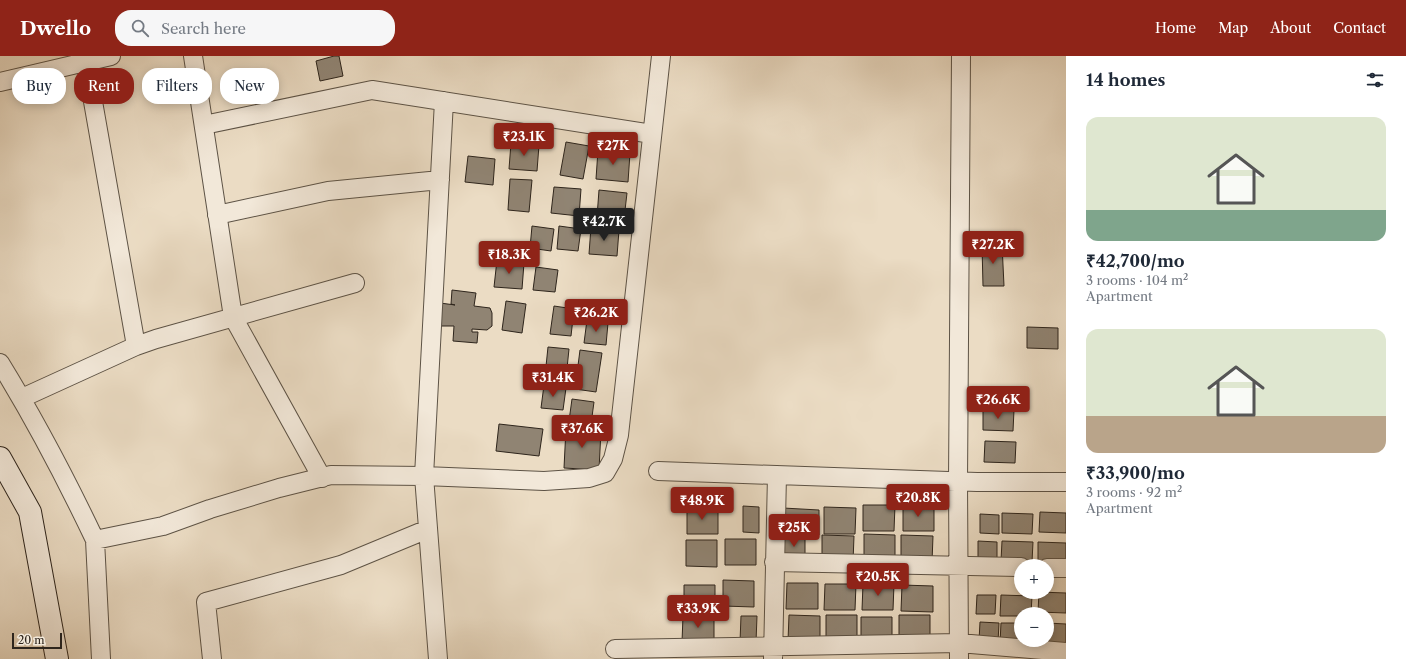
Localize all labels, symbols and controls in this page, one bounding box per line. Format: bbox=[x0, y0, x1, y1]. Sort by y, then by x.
search box bbox=[115, 10, 395, 46]
text: Dwello bbox=[20, 17, 91, 40]
icon: search bbox=[129, 17, 151, 39]
text: Search here bbox=[161, 19, 246, 38]
text: Home bbox=[1155, 19, 1196, 37]
text: Map bbox=[1218, 19, 1248, 37]
text: About bbox=[1270, 19, 1311, 37]
text: Contact bbox=[1333, 19, 1386, 37]
chip: Buy bbox=[12, 68, 66, 104]
chip: Rent bbox=[74, 68, 134, 104]
chip: Filters bbox=[142, 68, 212, 104]
chip: New bbox=[220, 68, 279, 104]
icon: filters bbox=[1364, 69, 1386, 91]
text: 14 homes bbox=[1086, 70, 1165, 90]
pin: ₹23.1K bbox=[491, 123, 557, 157]
text: ₹23.1K bbox=[503, 128, 545, 144]
pin: ₹27K bbox=[589, 132, 637, 166]
text: ₹27K bbox=[597, 137, 629, 153]
icon: home bbox=[1200, 143, 1272, 215]
pin: ₹42.7K bbox=[571, 208, 637, 242]
text: ₹42.7K bbox=[582, 213, 626, 229]
pin: ₹27.2K bbox=[960, 231, 1026, 265]
text: ₹27.2K bbox=[972, 236, 1014, 252]
pin: ₹18.3K bbox=[476, 241, 542, 275]
text: ₹18.3K bbox=[488, 246, 530, 262]
text: ₹42,700/mo bbox=[1086, 251, 1185, 271]
text: 3 rooms · 104 m² bbox=[1086, 272, 1188, 288]
text: Apartment bbox=[1086, 288, 1153, 304]
pin: ₹26.2K bbox=[563, 299, 629, 333]
text: ₹26.2K bbox=[574, 304, 618, 320]
icon: home bbox=[1200, 355, 1272, 427]
pin: ₹31.4K bbox=[520, 364, 586, 398]
text: ₹31.4K bbox=[532, 369, 574, 385]
pin: ₹26.6K bbox=[965, 386, 1031, 420]
text: ₹26.6K bbox=[976, 391, 1020, 407]
pin: ₹37.6K bbox=[549, 415, 615, 449]
text: ₹37.6K bbox=[561, 420, 603, 436]
text: ₹33,900/mo bbox=[1086, 463, 1185, 483]
pin: ₹20.8K bbox=[885, 484, 951, 518]
text: 3 rooms · 92 m² bbox=[1086, 484, 1182, 500]
pin: ₹48.9K bbox=[669, 487, 735, 521]
text: ₹20.8K bbox=[895, 489, 941, 505]
text: ₹48.9K bbox=[680, 492, 724, 508]
text: Apartment bbox=[1086, 500, 1153, 516]
pin: ₹25K bbox=[770, 514, 818, 548]
text: ₹25K bbox=[778, 519, 810, 535]
map controls bbox=[1014, 559, 1054, 647]
button: + bbox=[1014, 559, 1054, 599]
pin: ₹20.5K bbox=[845, 563, 911, 597]
text: ₹20.5K bbox=[856, 568, 900, 584]
pin: ₹33.9K bbox=[665, 595, 731, 629]
text: ₹33.9K bbox=[676, 600, 720, 616]
button: − bbox=[1014, 607, 1054, 647]
scale bar bbox=[12, 631, 62, 650]
text: 20 m bbox=[18, 633, 44, 647]

